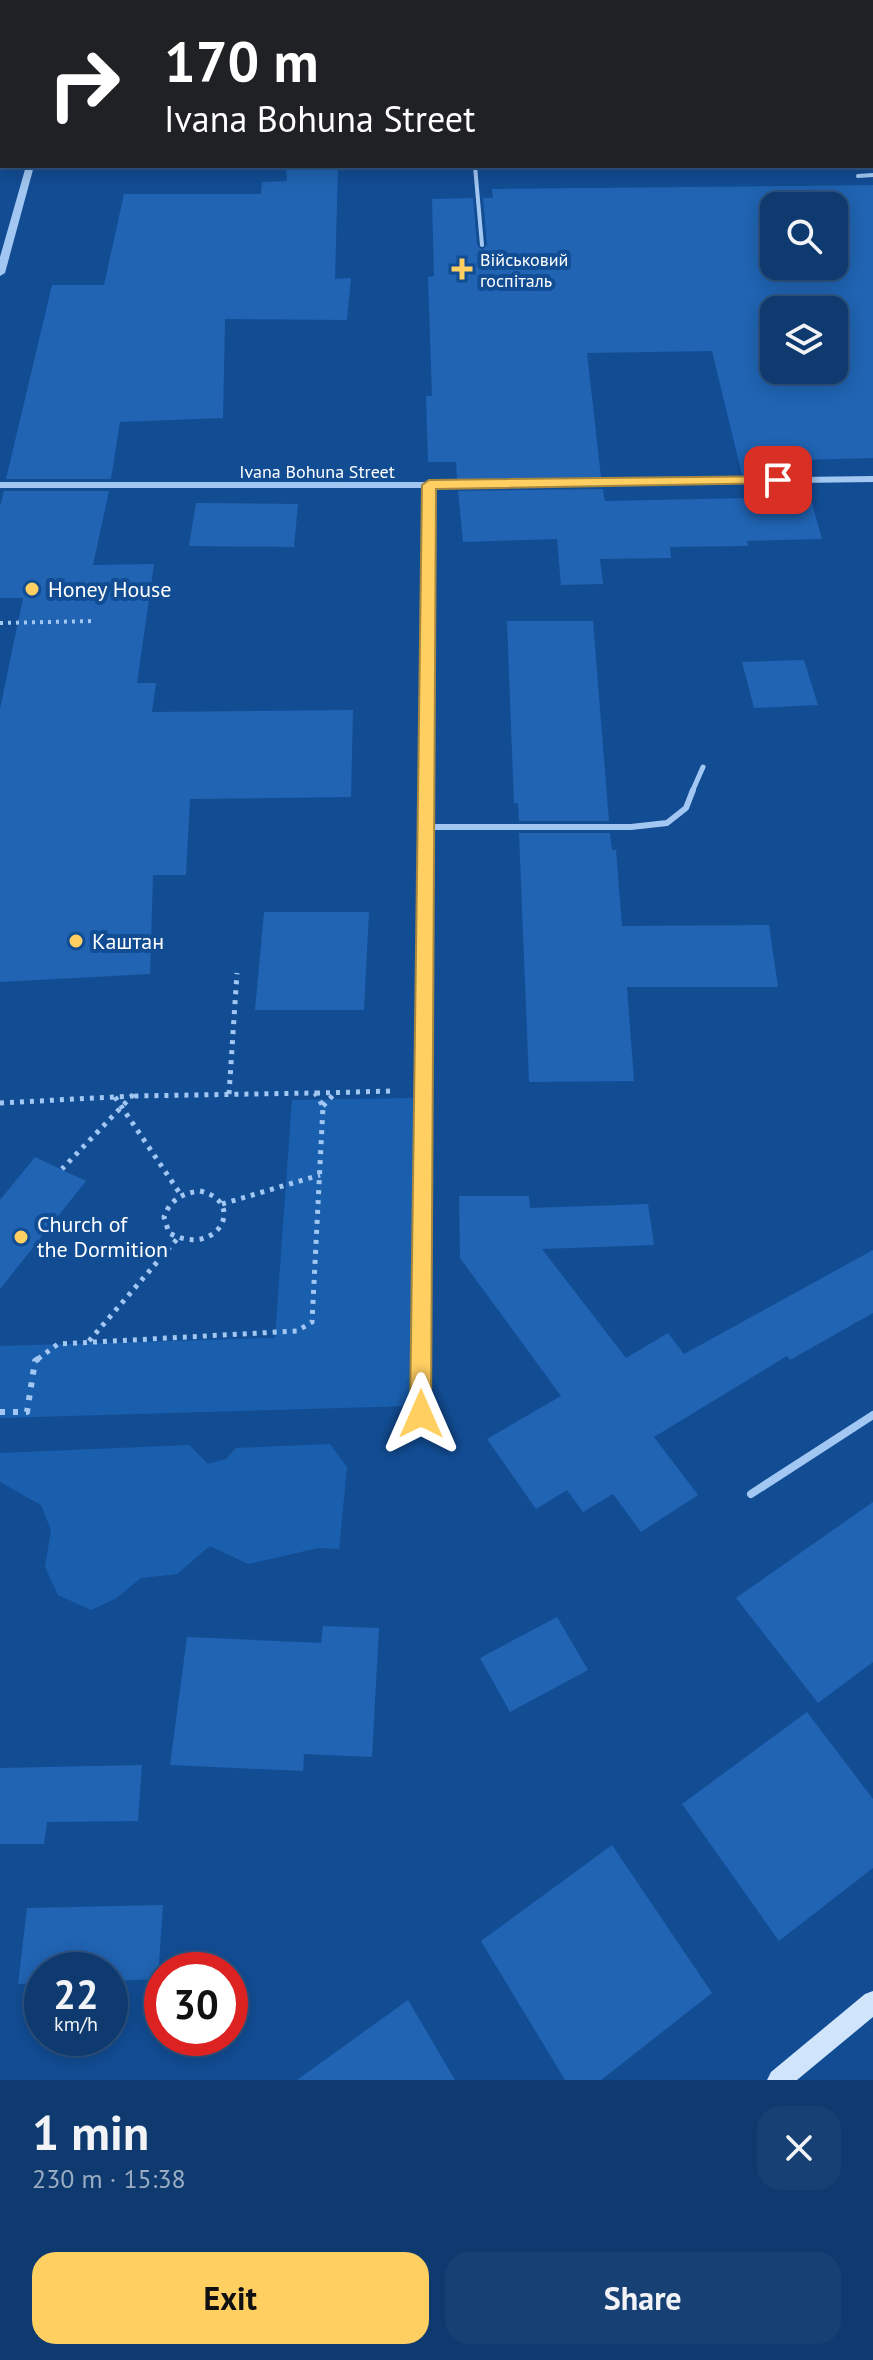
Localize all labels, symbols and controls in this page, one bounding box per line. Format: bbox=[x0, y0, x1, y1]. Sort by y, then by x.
text: 170 m bbox=[164, 25, 319, 97]
icon: right bbox=[32, 32, 136, 136]
text: Ivana Bohuna Street bbox=[164, 95, 475, 142]
map controls bbox=[760, 192, 848, 384]
button: search bbox=[760, 192, 848, 280]
place label: Військовий госпіталь bbox=[480, 248, 568, 292]
marker: Військовий госпіталь bbox=[451, 258, 473, 280]
button: layers bbox=[760, 296, 848, 384]
pin bbox=[744, 446, 812, 514]
icon: arrive bbox=[756, 458, 800, 502]
street label: Ivana Bohuna Street bbox=[239, 460, 395, 483]
place label: Honey House bbox=[48, 575, 172, 603]
marker: Honey House bbox=[23, 580, 41, 598]
place label: Каштан bbox=[92, 927, 164, 955]
marker: Каштан bbox=[67, 932, 85, 950]
place label: Church of the Dormition bbox=[37, 1210, 168, 1263]
marker: Church of the Dormition bbox=[12, 1228, 30, 1246]
position arrow bbox=[379, 1372, 463, 1456]
speed limit sign: 30 bbox=[144, 1952, 248, 2056]
text: 22 bbox=[53, 1968, 99, 2020]
text: km/h bbox=[54, 2011, 98, 2037]
text: 1 min bbox=[32, 2101, 149, 2163]
button: close bbox=[757, 2106, 841, 2190]
text: 230 m · 15:38 bbox=[32, 2162, 186, 2195]
button: Exit bbox=[32, 2252, 429, 2344]
button: Share bbox=[445, 2252, 841, 2344]

